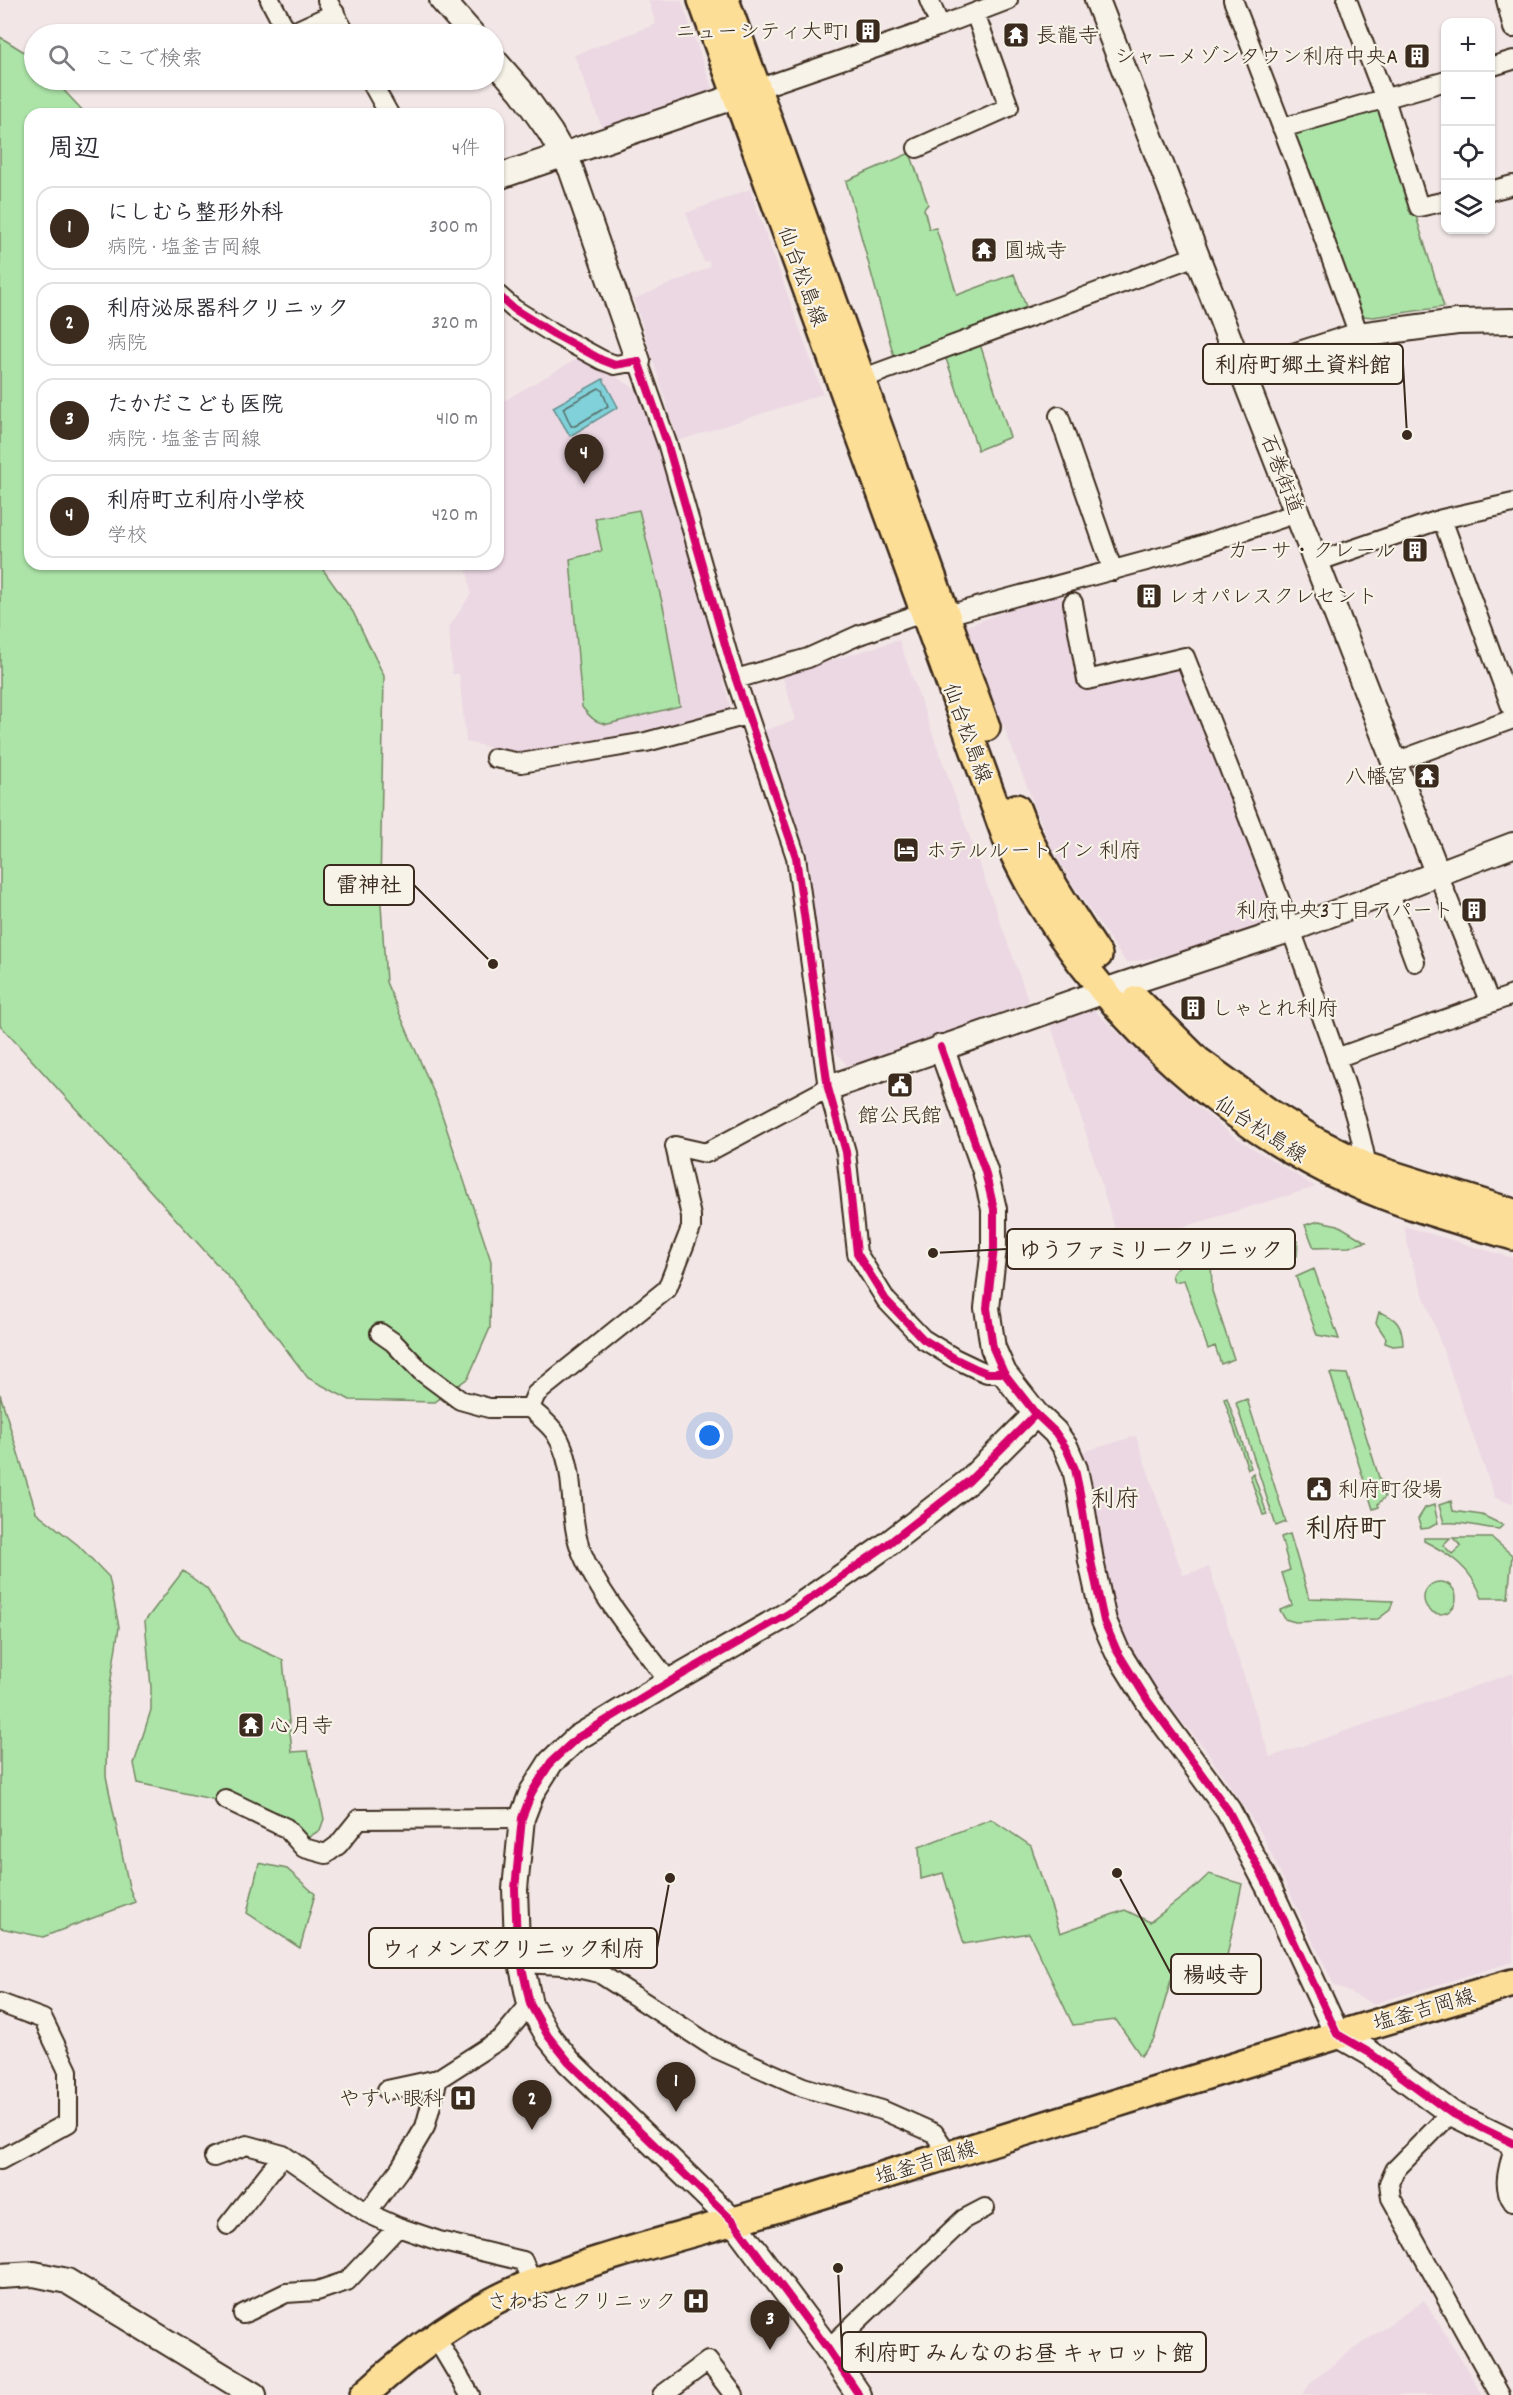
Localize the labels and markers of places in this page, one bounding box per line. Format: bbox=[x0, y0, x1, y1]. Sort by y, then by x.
building icon: ニューシティ大町1 bbox=[853, 16, 883, 46]
place label: ニューシティ大町1 bbox=[675, 19, 848, 49]
temple icon: 長龍寺 bbox=[1001, 20, 1031, 50]
place label: 長龍寺 bbox=[1036, 23, 1099, 53]
building icon: シャーメゾンタウン利府中央A bbox=[1402, 41, 1432, 71]
place label: シャーメゾンタウン利府中央A bbox=[1114, 44, 1398, 74]
temple icon: 圓城寺 bbox=[969, 235, 999, 265]
place label: 圓城寺 bbox=[1004, 238, 1067, 268]
callout: 利府町郷土資料館 bbox=[1203, 344, 1403, 384]
pin: 4 bbox=[564, 434, 604, 484]
building icon: カーサ・クレール bbox=[1400, 535, 1430, 565]
place label: カーサ・クレール bbox=[1228, 538, 1396, 568]
building icon: レオパレスクレセント bbox=[1134, 581, 1164, 611]
place label: レオパレスクレセント bbox=[1168, 584, 1378, 614]
temple icon: 八幡宮 bbox=[1412, 761, 1442, 791]
place label: 八幡宮 bbox=[1345, 764, 1408, 794]
hotel icon: ホテルルートイン 利府 bbox=[891, 835, 921, 865]
place label: ホテルルートイン 利府 bbox=[926, 838, 1141, 868]
callout: 雷神社 bbox=[324, 865, 414, 905]
building icon: 利府中央3丁目アパート bbox=[1459, 895, 1489, 925]
place label: 利府中央3丁目アパート bbox=[1236, 898, 1454, 928]
building icon: しゃとれ利府 bbox=[1178, 993, 1208, 1023]
place label: しゃとれ利府 bbox=[1212, 996, 1338, 1026]
public building icon: 館公民館 bbox=[885, 1070, 915, 1100]
place label: 館公民館 bbox=[858, 1103, 942, 1133]
callout: ゆうファミリークリニック bbox=[1007, 1229, 1295, 1269]
public building icon: 利府町役場 bbox=[1304, 1474, 1334, 1504]
place label: 利府町役場 bbox=[1338, 1477, 1443, 1507]
temple icon: 心月寺 bbox=[236, 1710, 266, 1740]
place label: 心月寺 bbox=[270, 1713, 333, 1743]
callout: ウィメンズクリニック利府 bbox=[369, 1928, 657, 1968]
callout: 楊岐寺 bbox=[1171, 1954, 1261, 1994]
pin: 1 bbox=[656, 2062, 696, 2112]
pin: 2 bbox=[512, 2080, 552, 2130]
hospital icon: やすい眼科 bbox=[448, 2083, 478, 2113]
place label: やすい眼科 bbox=[339, 2086, 444, 2116]
hospital icon: さわおとクリニック bbox=[681, 2286, 711, 2316]
place label: さわおとクリニック bbox=[487, 2289, 676, 2319]
pin: 3 bbox=[750, 2300, 790, 2350]
callout: 利府町 みんなのお昼 キャロット館 bbox=[842, 2332, 1206, 2372]

